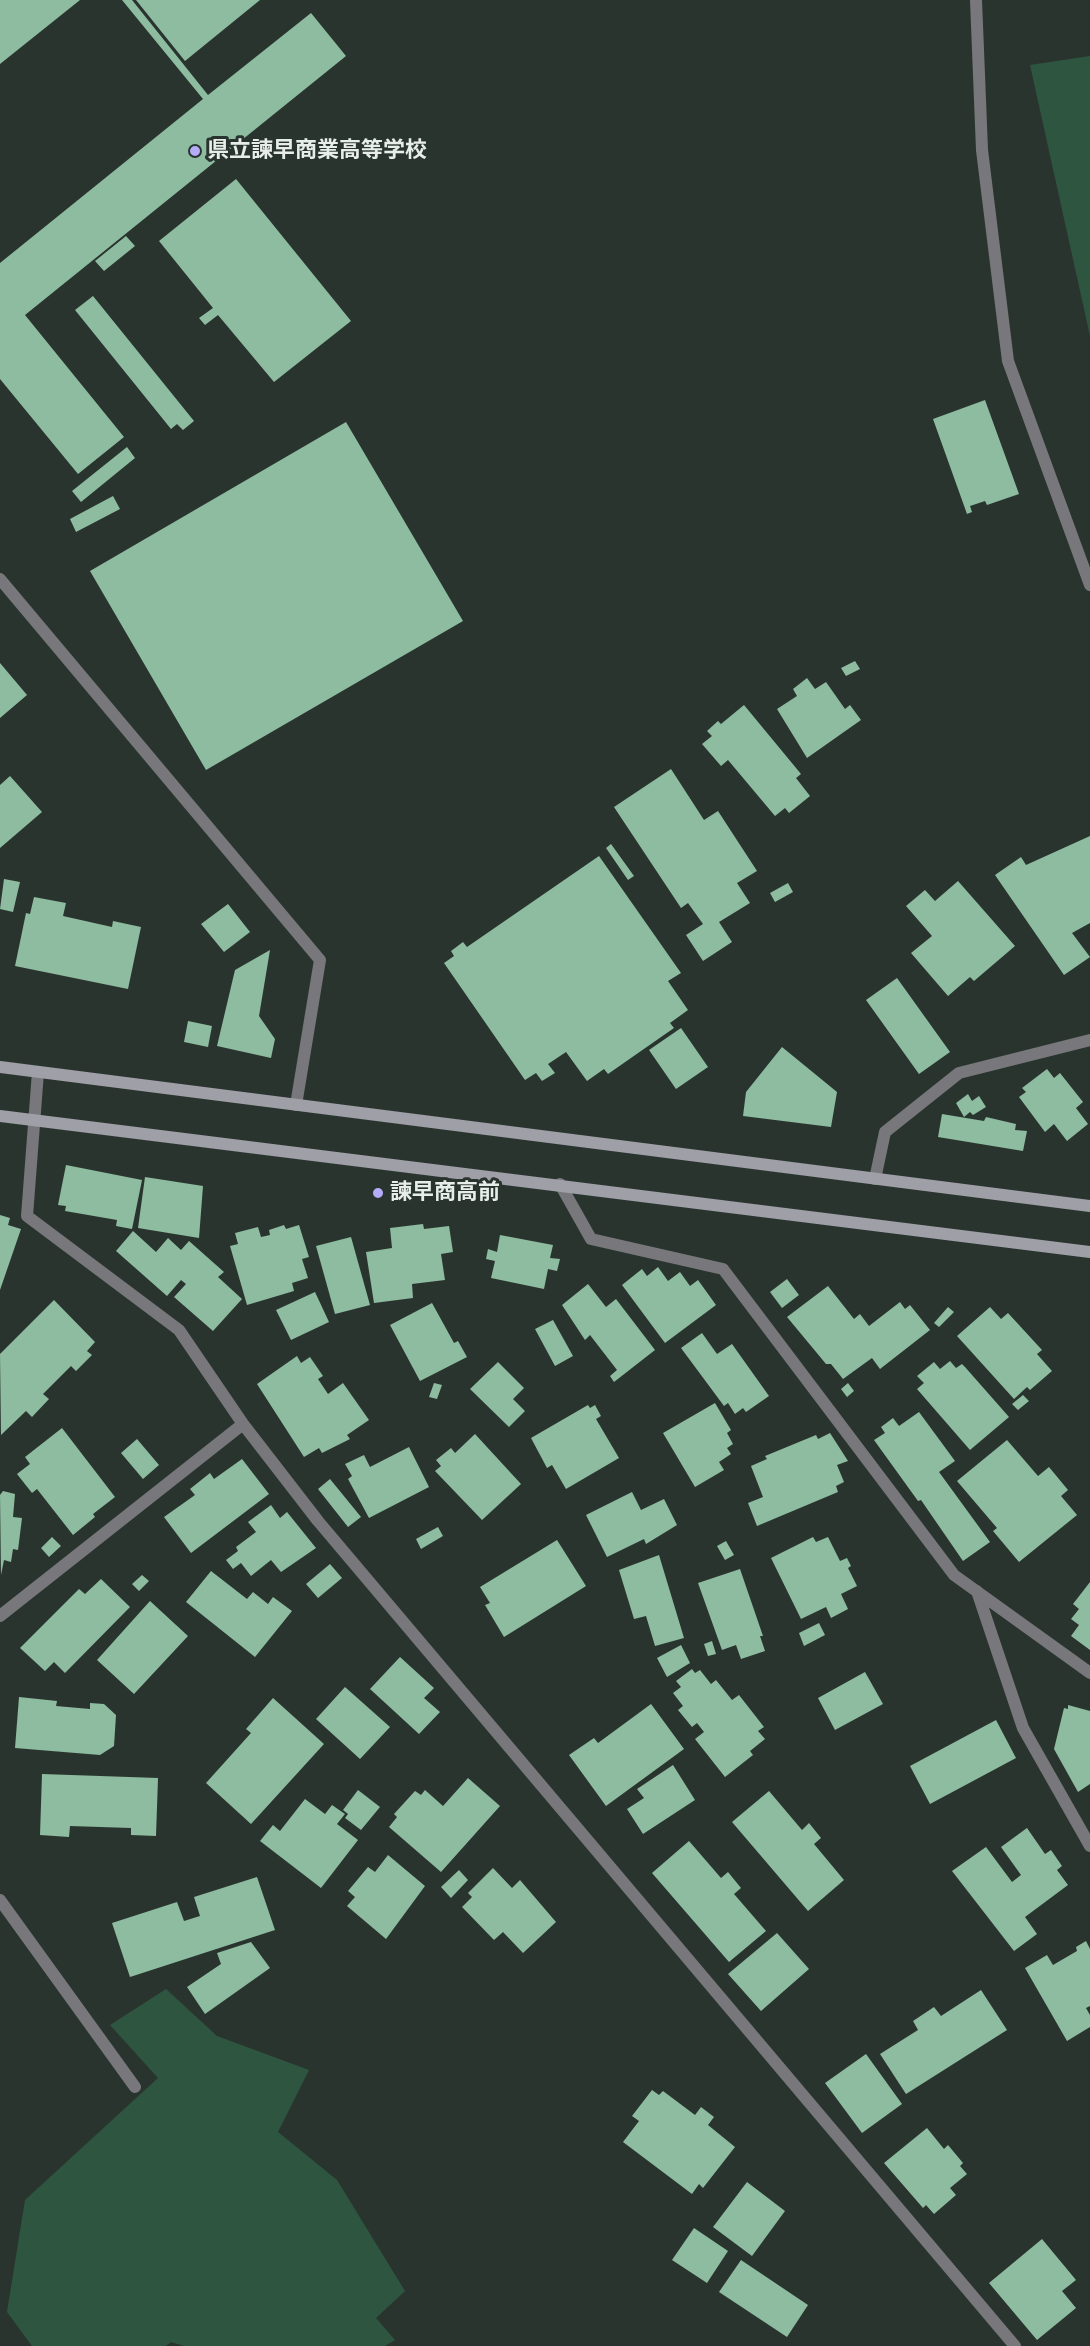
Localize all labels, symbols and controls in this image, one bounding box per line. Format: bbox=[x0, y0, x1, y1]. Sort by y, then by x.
place label: 県立諫早商業高等学校 bbox=[207, 138, 427, 164]
marker: 県立諫早商業高等学校 bbox=[188, 144, 202, 158]
place label: 諫早商高前 bbox=[390, 1180, 500, 1206]
marker: 諫早商高前 bbox=[371, 1186, 385, 1200]

